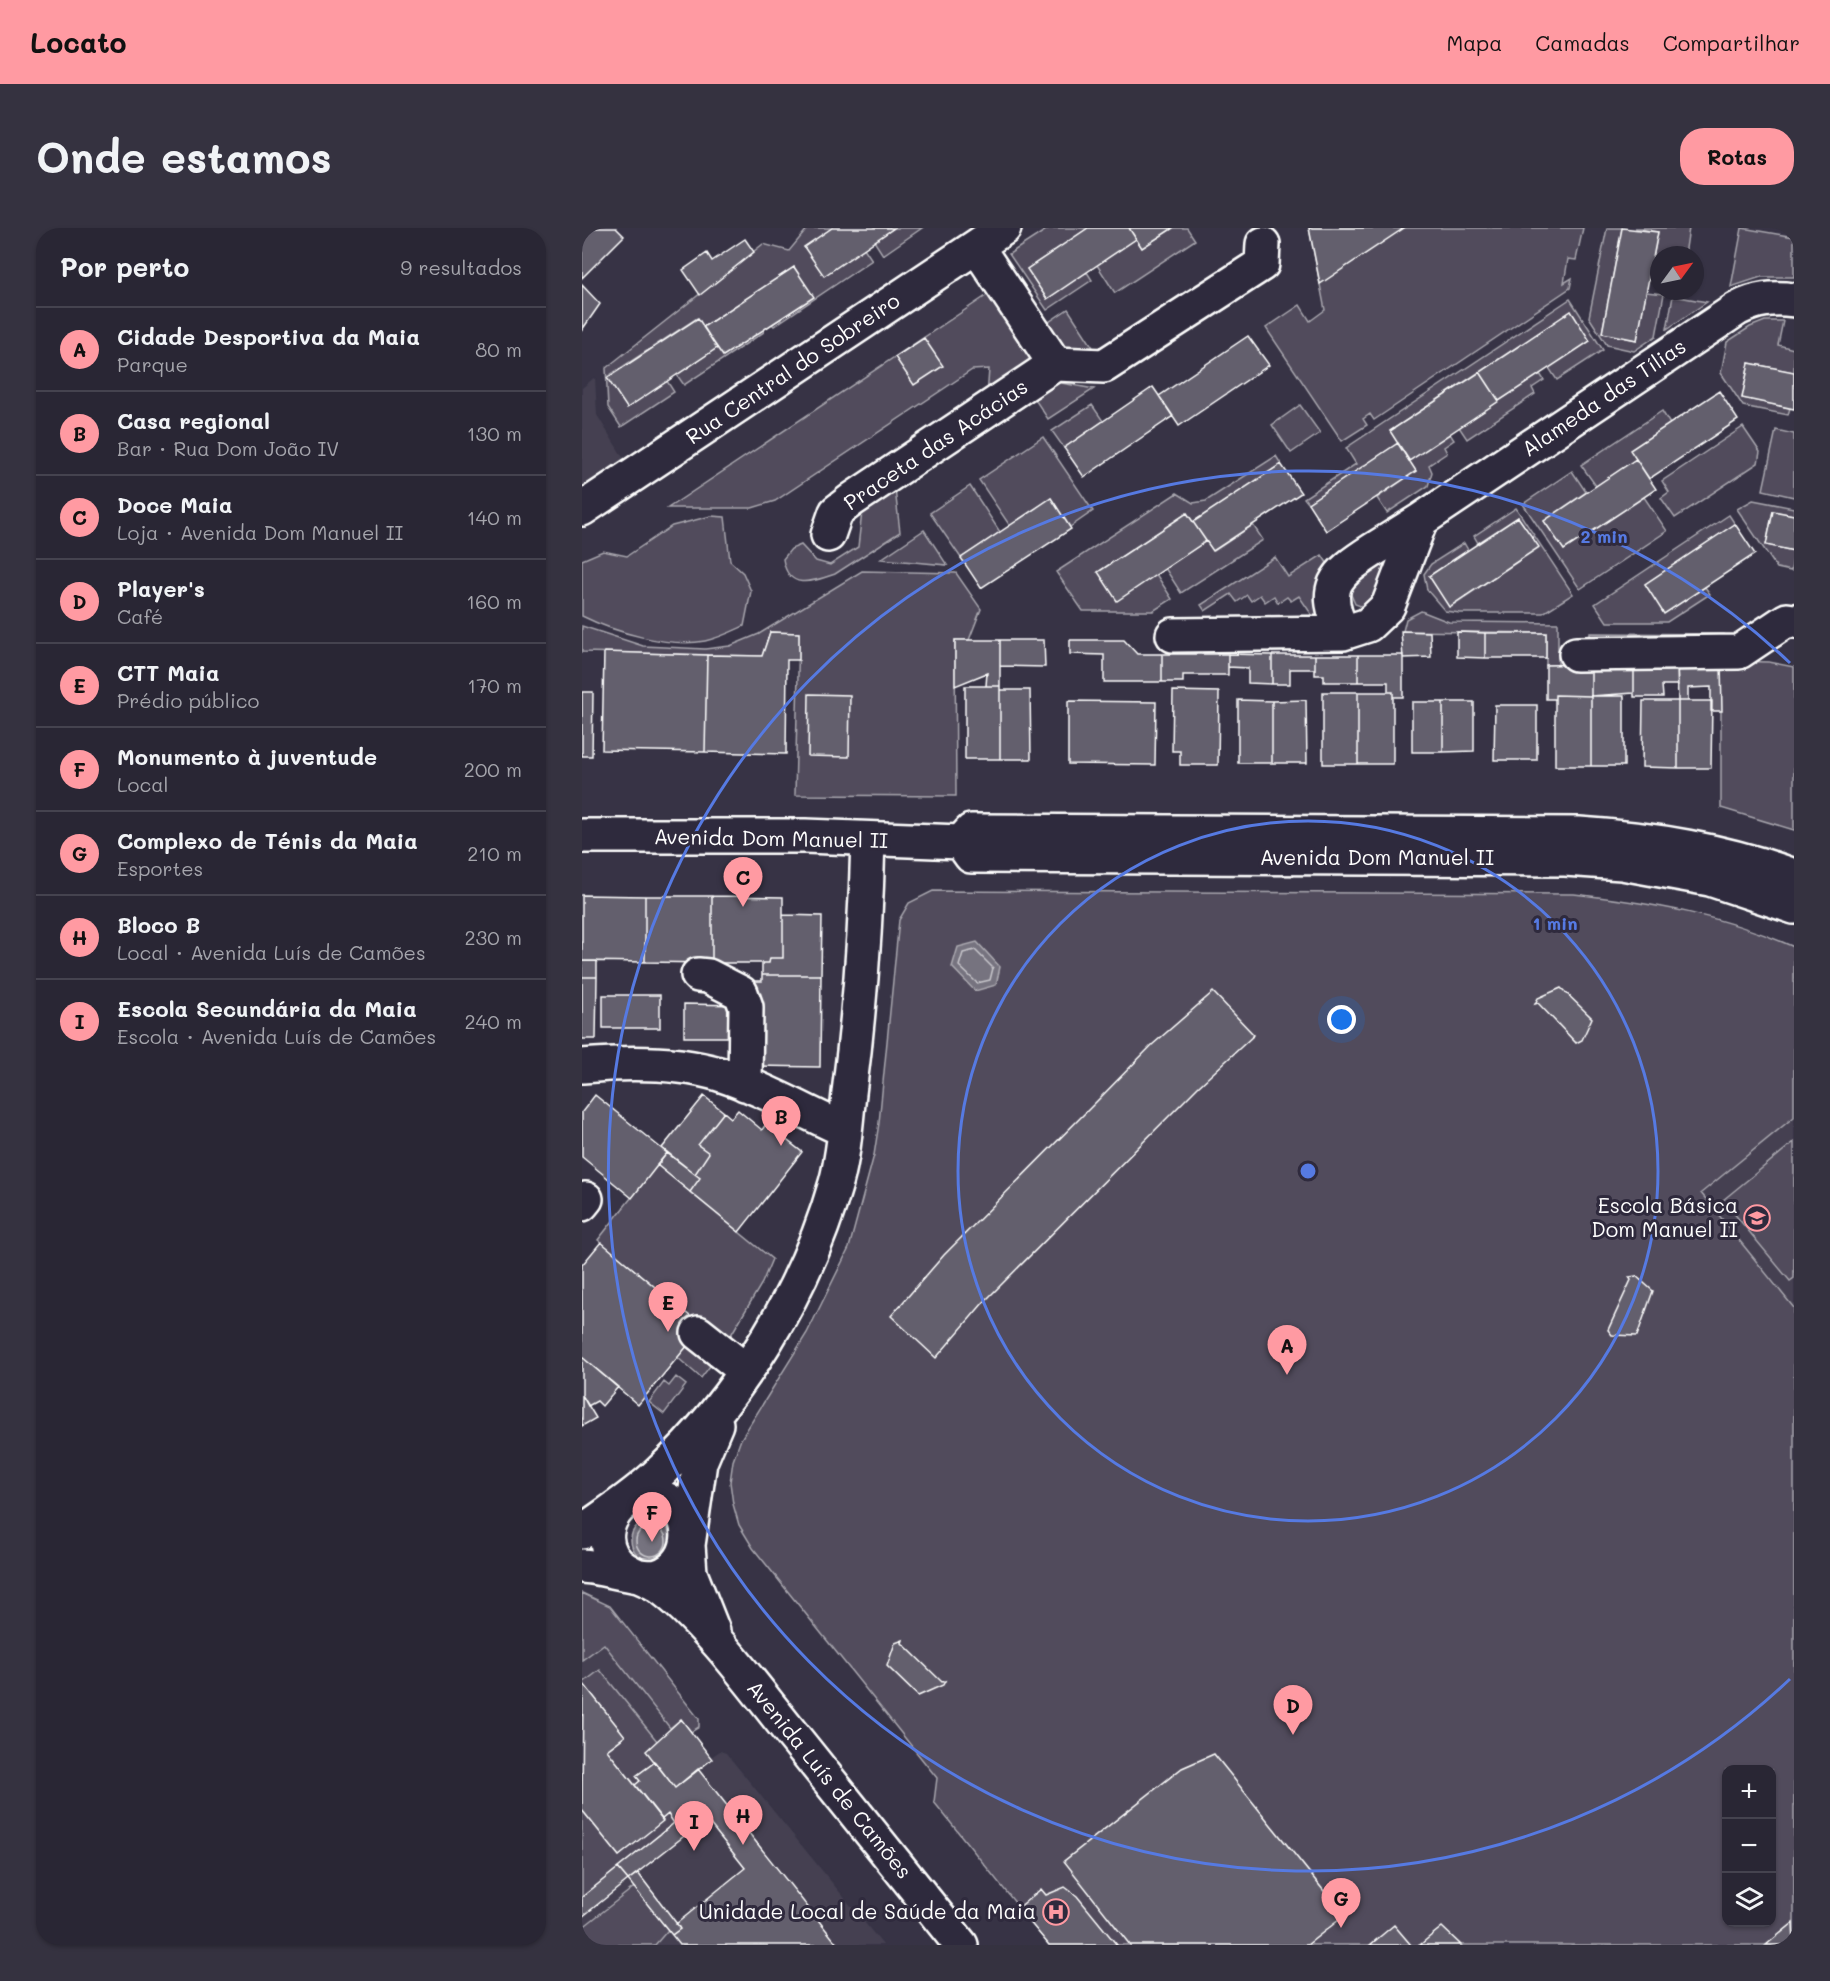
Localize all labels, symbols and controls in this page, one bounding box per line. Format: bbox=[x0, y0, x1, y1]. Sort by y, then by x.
text: Locato bbox=[30, 24, 127, 60]
text: Mapa bbox=[1446, 29, 1502, 56]
text: Camadas bbox=[1535, 29, 1630, 56]
text: Compartilhar bbox=[1663, 29, 1800, 56]
button: Rotas bbox=[1680, 128, 1794, 185]
text: Onde estamos bbox=[36, 129, 332, 184]
north arrow bbox=[1650, 246, 1704, 300]
text: Por perto bbox=[60, 250, 189, 284]
text: 9 resultados bbox=[400, 254, 522, 280]
street label: Rua Central do Sobreiro bbox=[680, 286, 904, 450]
text: Cidade Desportiva da Maia bbox=[117, 322, 420, 351]
street label: Alameda das Tílias bbox=[1516, 332, 1690, 462]
text: A bbox=[73, 336, 86, 362]
text: 80 m bbox=[475, 336, 522, 362]
text: Parque bbox=[117, 351, 188, 377]
street label: Praceta das Acácias bbox=[838, 372, 1032, 515]
text: Casa regional bbox=[117, 406, 270, 435]
text: B bbox=[73, 420, 86, 446]
text: 130 m bbox=[467, 420, 522, 446]
text: Bar · Rua Dom João IV bbox=[117, 435, 339, 461]
text: Doce Maia bbox=[117, 490, 233, 519]
text: C bbox=[72, 504, 87, 530]
text: 140 m bbox=[467, 504, 522, 530]
text: Loja · Avenida Dom Manuel II bbox=[117, 519, 403, 545]
text: 2 min bbox=[1580, 524, 1628, 548]
text: Player's bbox=[117, 574, 205, 603]
text: D bbox=[72, 588, 87, 614]
text: 160 m bbox=[466, 588, 522, 614]
text: Café bbox=[117, 603, 163, 629]
text: CTT Maia bbox=[117, 658, 220, 687]
text: E bbox=[73, 672, 86, 698]
text: 170 m bbox=[467, 672, 522, 698]
text: Prédio público bbox=[117, 687, 259, 713]
text: Monumento à juventude bbox=[117, 742, 377, 771]
text: F bbox=[73, 756, 86, 782]
text: 200 m bbox=[464, 756, 522, 782]
text: Local bbox=[117, 771, 169, 797]
street label: Avenida Dom Manuel II bbox=[654, 822, 888, 853]
text: Complexo de Ténis da Maia bbox=[117, 826, 418, 855]
text: G bbox=[72, 840, 87, 866]
text: 210 m bbox=[467, 840, 522, 866]
street label: Avenida Dom Manuel II bbox=[1260, 843, 1494, 870]
text: Esportes bbox=[117, 855, 203, 881]
pin: C bbox=[724, 858, 762, 907]
text: Bloco B bbox=[117, 910, 200, 939]
text: 1 min bbox=[1532, 911, 1578, 935]
text: H bbox=[71, 924, 88, 950]
text: 230 m bbox=[464, 924, 522, 950]
text: Local · Avenida Luís de Camões bbox=[117, 939, 426, 965]
text: Escola Secundária da Maia bbox=[117, 994, 417, 1023]
your location bbox=[1327, 1005, 1356, 1034]
text: I bbox=[74, 1008, 85, 1034]
text: 240 m bbox=[464, 1008, 522, 1034]
text: Escola · Avenida Luís de Camões bbox=[117, 1023, 436, 1049]
pin: B bbox=[762, 1096, 800, 1146]
centre of rings bbox=[1298, 1161, 1318, 1181]
place label: Escola Básica Dom Manuel II bbox=[1591, 1191, 1738, 1242]
school or university icon: Escola Básica Dom Manuel II bbox=[1742, 1203, 1772, 1233]
pin: E bbox=[648, 1282, 688, 1332]
pin: A bbox=[1268, 1326, 1306, 1375]
pin: F bbox=[632, 1492, 672, 1542]
street label: Avenida Luís de Camões bbox=[742, 1674, 918, 1884]
pin: D bbox=[1274, 1686, 1312, 1735]
map controls bbox=[1722, 1765, 1776, 1927]
button: + bbox=[1722, 1765, 1776, 1819]
pin: H bbox=[724, 1796, 762, 1845]
pin: I bbox=[674, 1802, 714, 1851]
button: − bbox=[1722, 1819, 1776, 1873]
button: layers bbox=[1722, 1873, 1776, 1927]
pin: G bbox=[1322, 1878, 1360, 1928]
place label: Unidade Local de Saúde da Maia bbox=[699, 1897, 1036, 1924]
hospital icon: Unidade Local de Saúde da Maia bbox=[1041, 1897, 1071, 1927]

